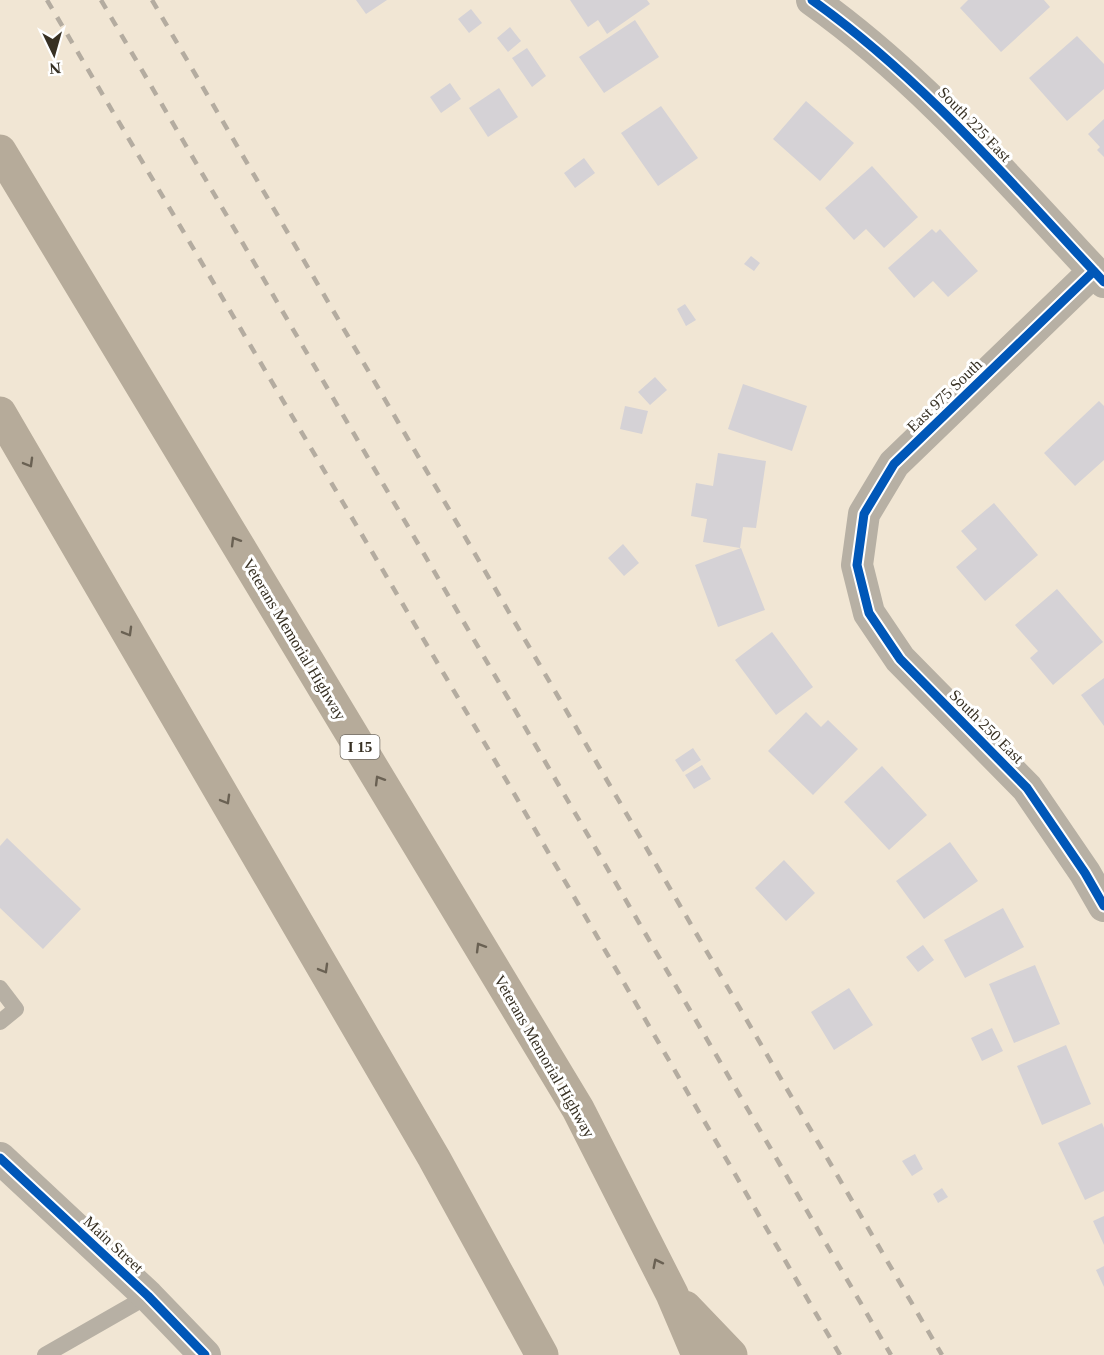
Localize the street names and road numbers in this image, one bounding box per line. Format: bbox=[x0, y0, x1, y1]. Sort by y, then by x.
street label: South 225 East bbox=[935, 84, 1015, 165]
street label: East 975 South bbox=[904, 356, 985, 435]
street label: Veterans Memorial Highway bbox=[239, 556, 349, 723]
street label: South 250 East bbox=[946, 686, 1027, 767]
road number: I 15 bbox=[340, 735, 380, 759]
street label: Veterans Memorial Highway bbox=[490, 972, 598, 1141]
street label: Main Street bbox=[80, 1213, 147, 1277]

